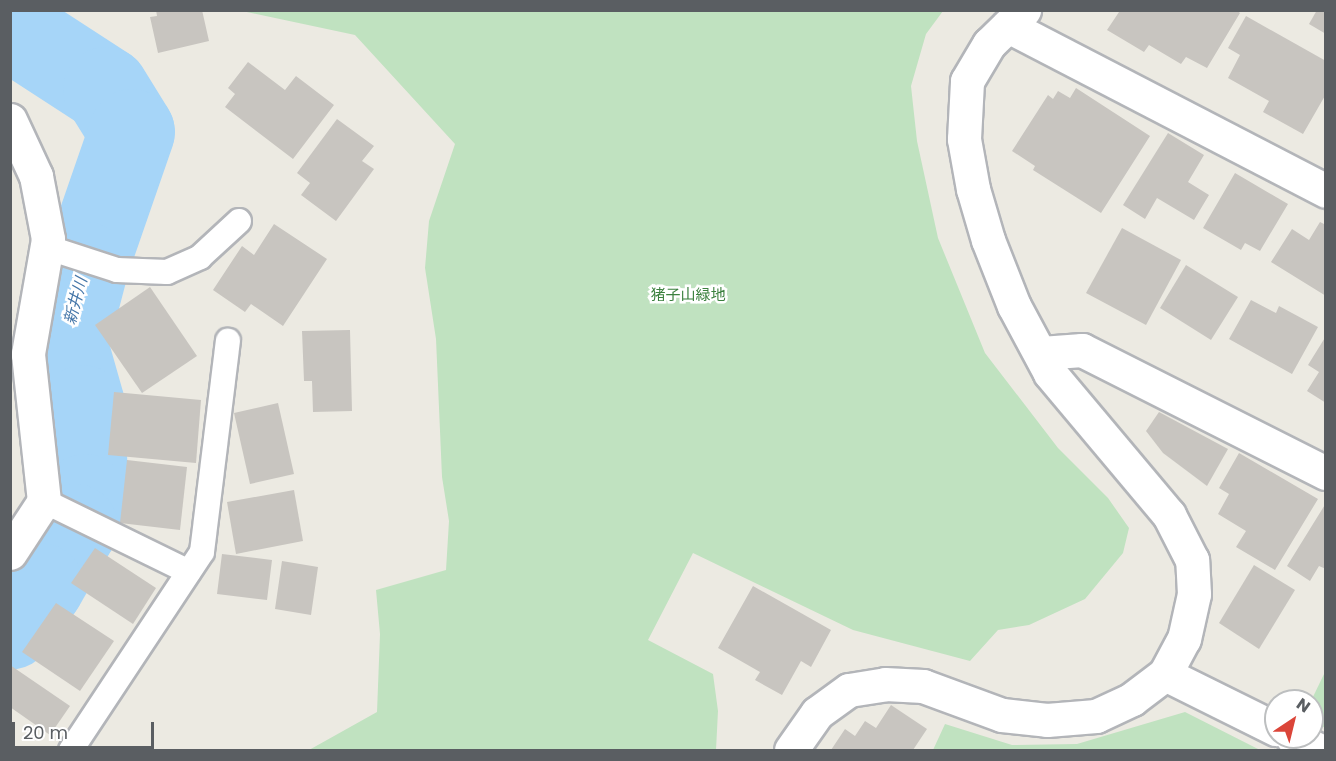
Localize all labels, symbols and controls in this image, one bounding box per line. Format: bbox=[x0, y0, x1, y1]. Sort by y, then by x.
water label: 新井川 bbox=[61, 275, 91, 327]
park label: 猪子山緑地 bbox=[651, 286, 725, 304]
north arrow bbox=[1264, 689, 1324, 749]
text: N bbox=[1292, 693, 1315, 718]
scale bar bbox=[15, 710, 158, 748]
text: 20 m bbox=[23, 720, 68, 745]

